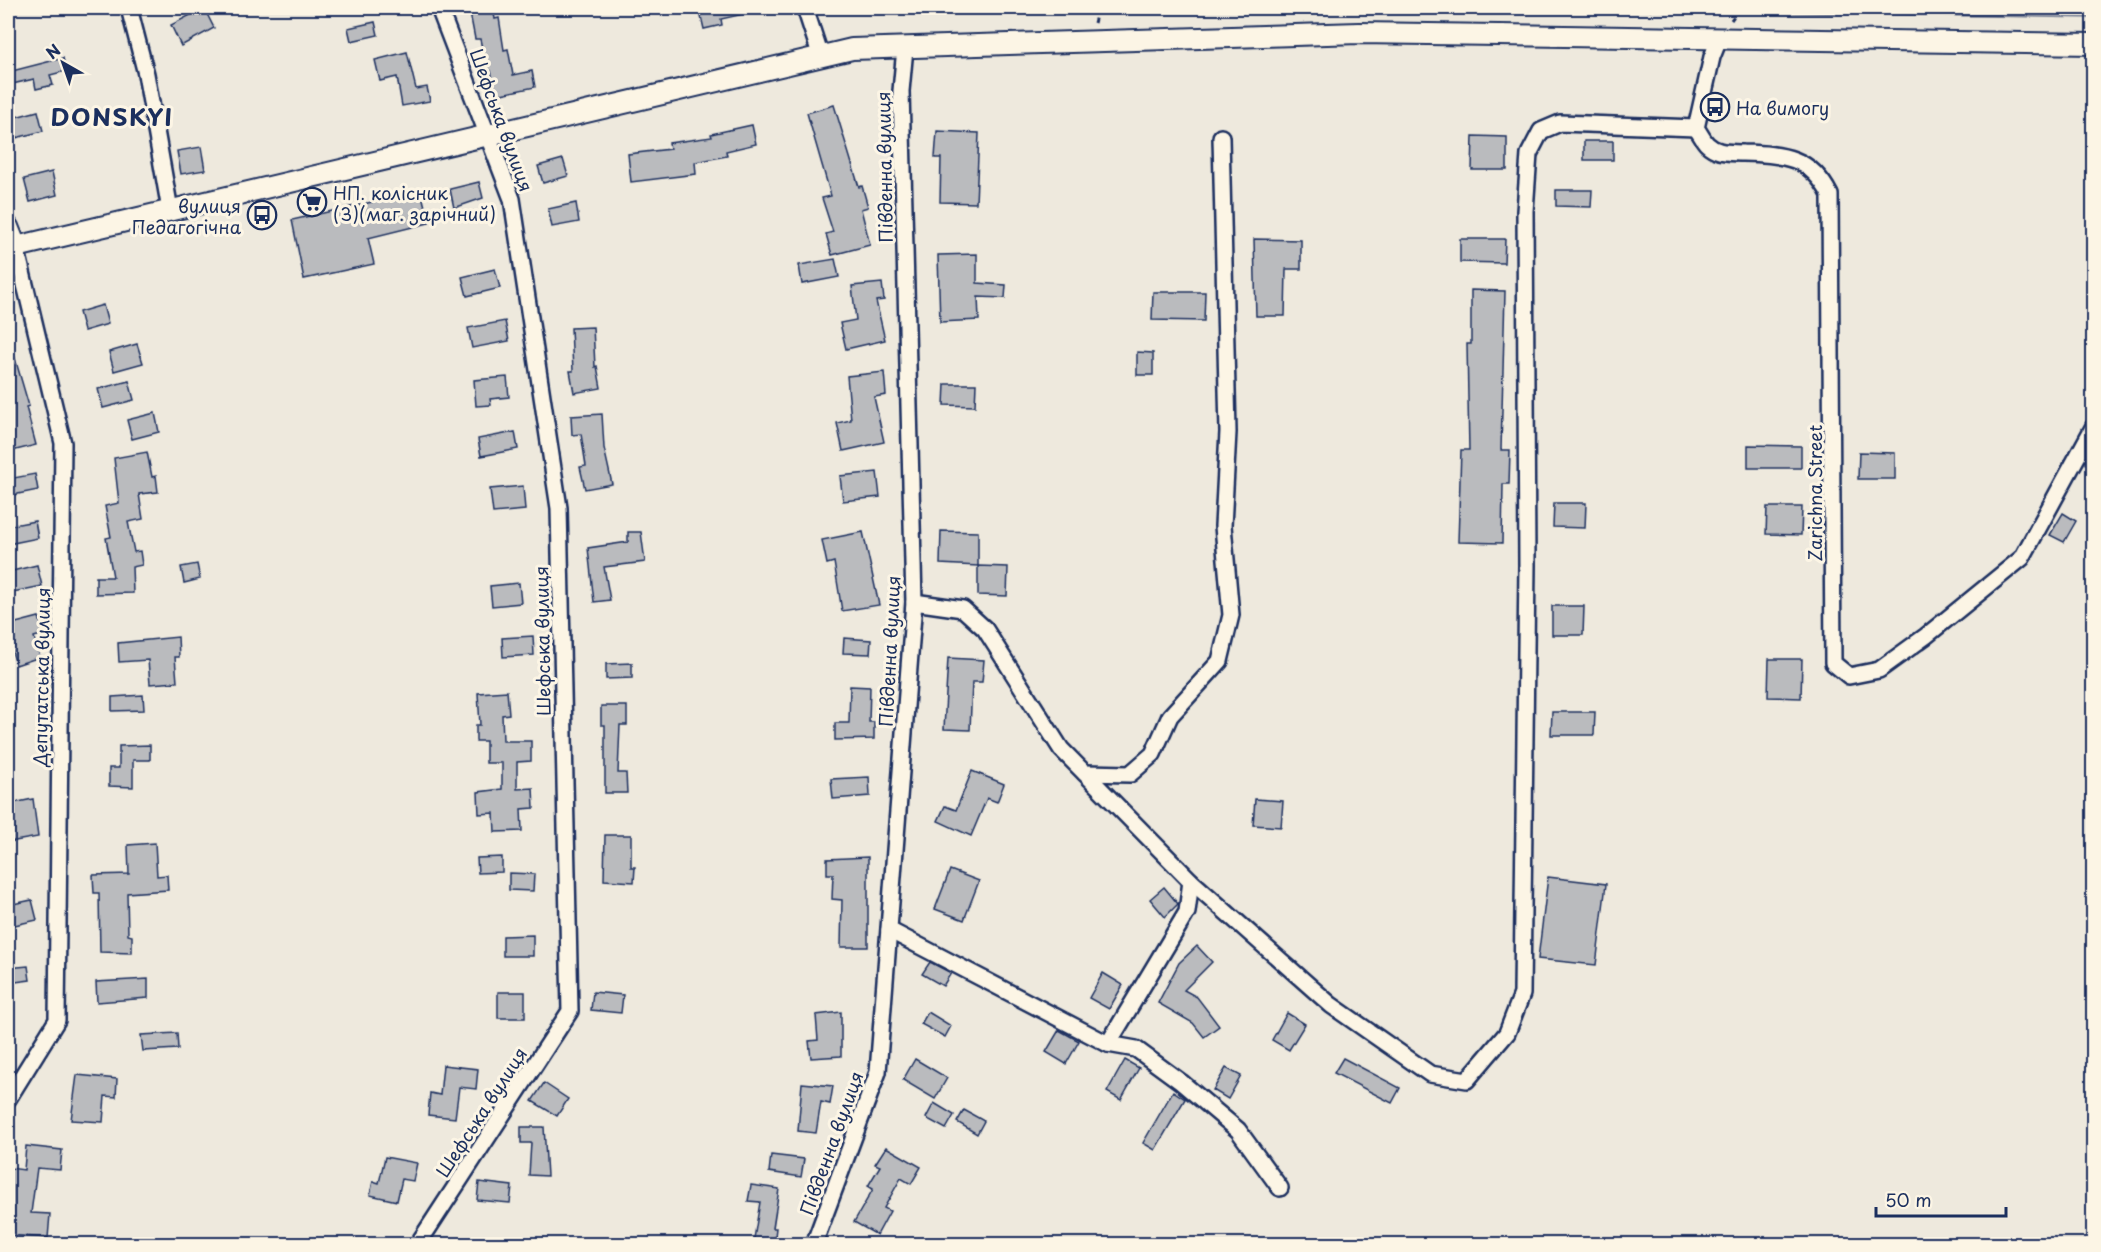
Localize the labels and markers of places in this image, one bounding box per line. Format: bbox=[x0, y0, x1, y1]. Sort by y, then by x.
bus stop icon: На вимогу bbox=[1699, 91, 1731, 123]
place label: На вимогу bbox=[1736, 94, 1829, 121]
place label: НП. колісник (3)(маг. зарічний) bbox=[333, 179, 496, 227]
supermarket icon: НП. колісник (3)(маг. зарічний) bbox=[296, 186, 328, 218]
place label: вулиця Педагогічна bbox=[132, 192, 242, 240]
bus stop icon: вулиця Педагогічна bbox=[246, 199, 278, 231]

